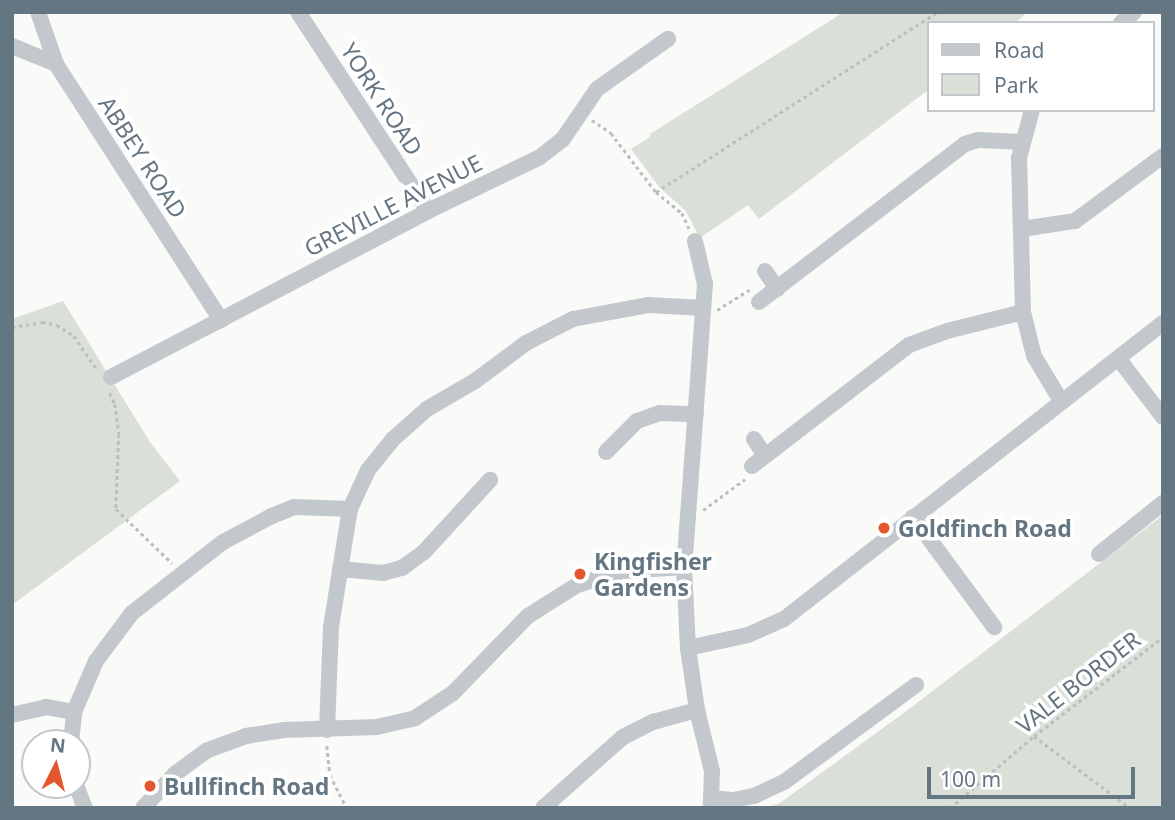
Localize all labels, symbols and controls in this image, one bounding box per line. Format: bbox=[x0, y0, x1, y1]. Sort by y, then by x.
legend bbox=[926, 21, 1154, 112]
text: Road bbox=[994, 36, 1044, 64]
street label: YORK ROAD bbox=[335, 38, 429, 160]
text: Park bbox=[994, 71, 1038, 99]
street label: ABBEY ROAD bbox=[93, 91, 193, 223]
street label: GREVILLE AVENUE bbox=[300, 148, 486, 262]
place label: Goldfinch Road bbox=[898, 514, 1072, 542]
marker: Goldfinch Road bbox=[876, 520, 892, 536]
place label: Kingfisher Gardens bbox=[594, 547, 712, 601]
marker: Kingfisher Gardens bbox=[572, 566, 588, 582]
street label: VALE BORDER bbox=[1011, 625, 1145, 739]
north arrow bbox=[21, 729, 91, 799]
text: N bbox=[49, 731, 67, 759]
scale bar bbox=[930, 754, 1138, 798]
text: 100 m bbox=[940, 765, 1001, 793]
place label: Bullfinch Road bbox=[164, 772, 329, 800]
marker: Bullfinch Road bbox=[142, 778, 158, 794]

